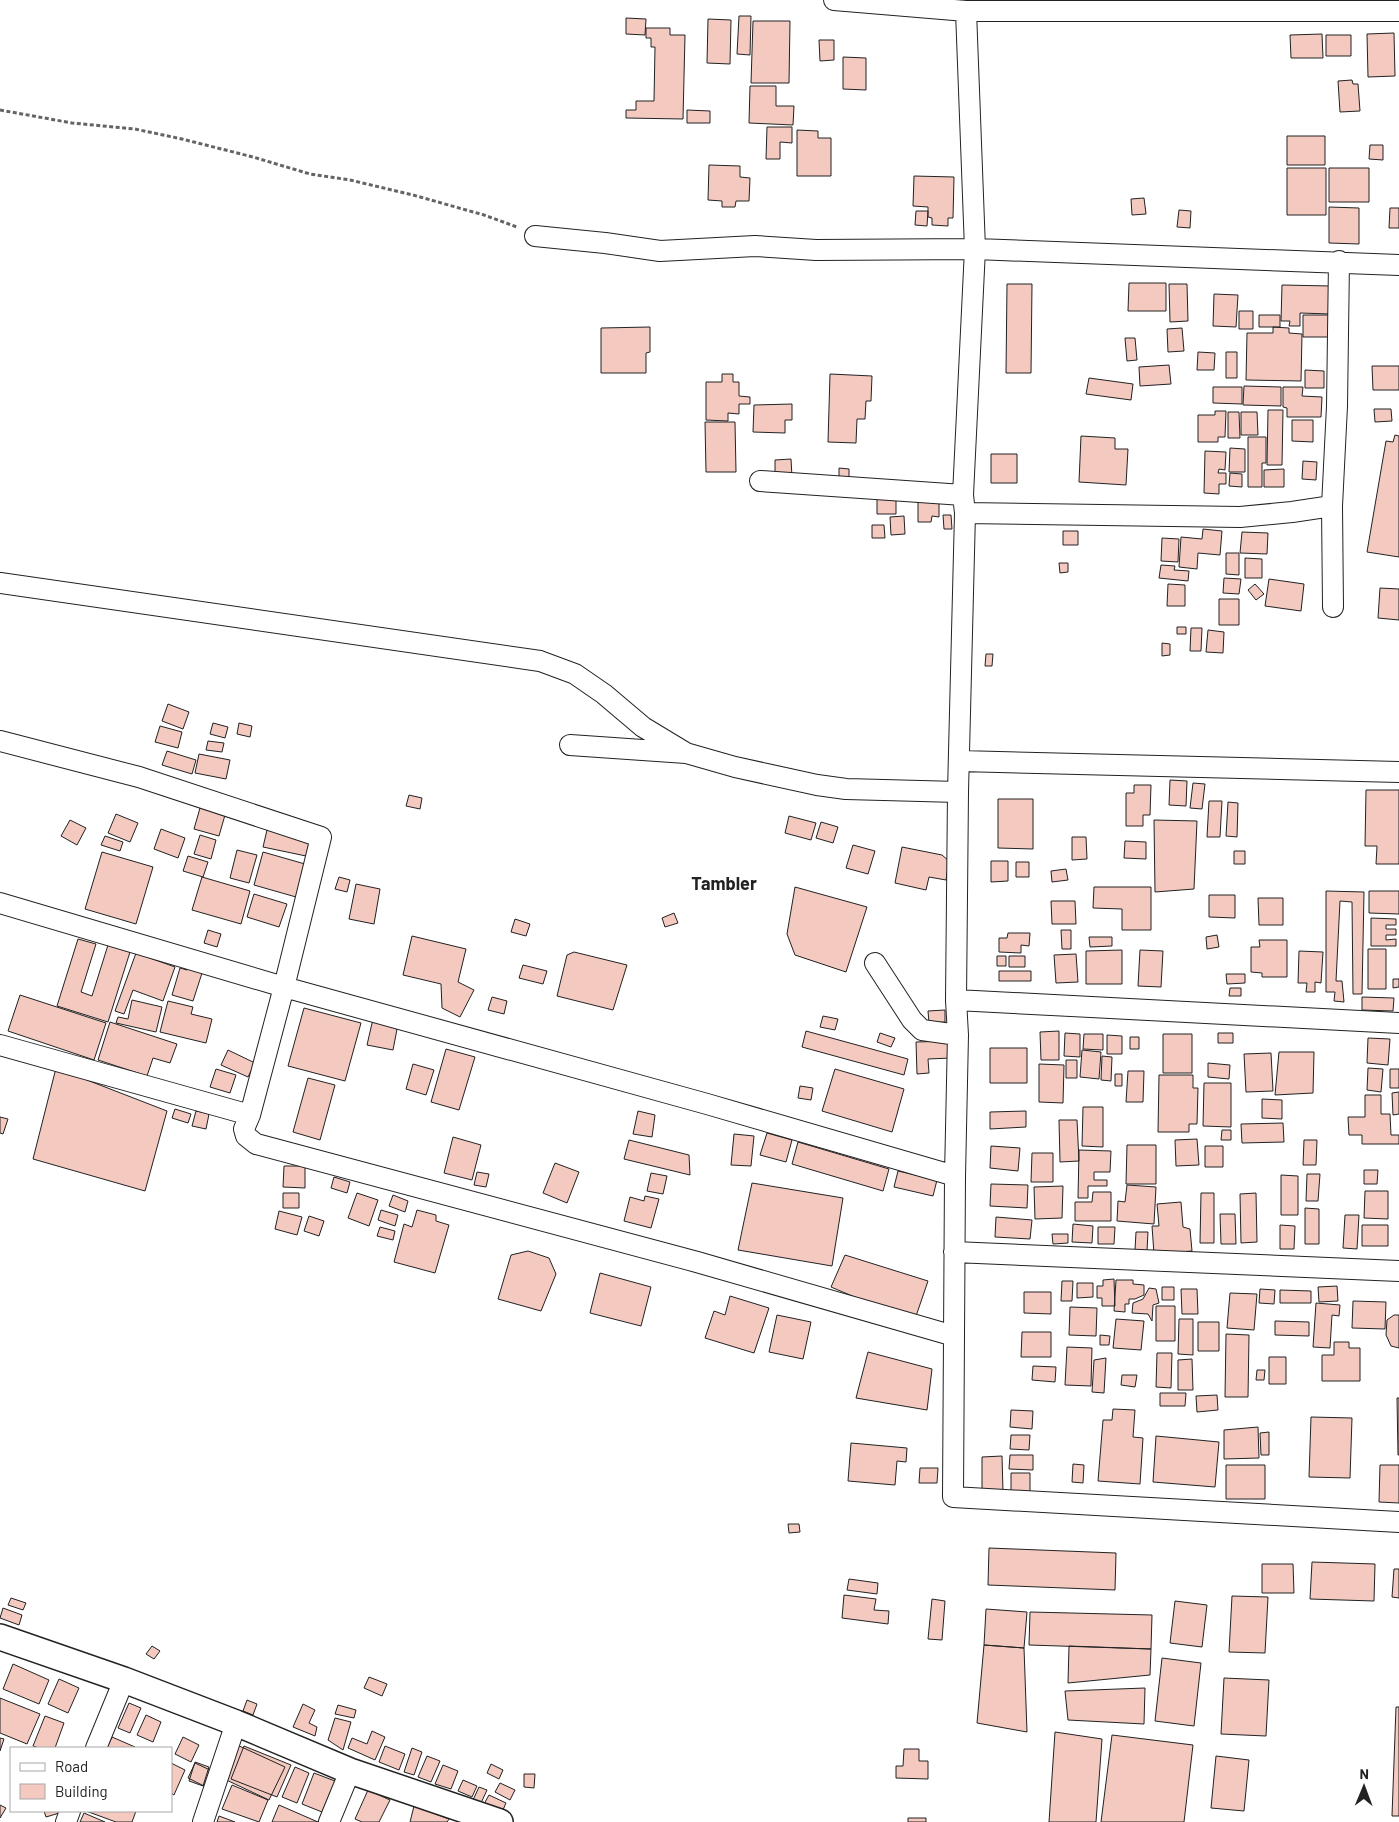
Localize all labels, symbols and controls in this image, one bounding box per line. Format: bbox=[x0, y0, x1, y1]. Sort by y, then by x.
district label: Tambler bbox=[691, 872, 757, 894]
legend bbox=[10, 1747, 172, 1812]
text: Road bbox=[55, 1757, 88, 1775]
north arrow bbox=[1339, 1762, 1389, 1812]
text: N bbox=[1359, 1765, 1369, 1782]
text: Building bbox=[55, 1782, 108, 1800]

